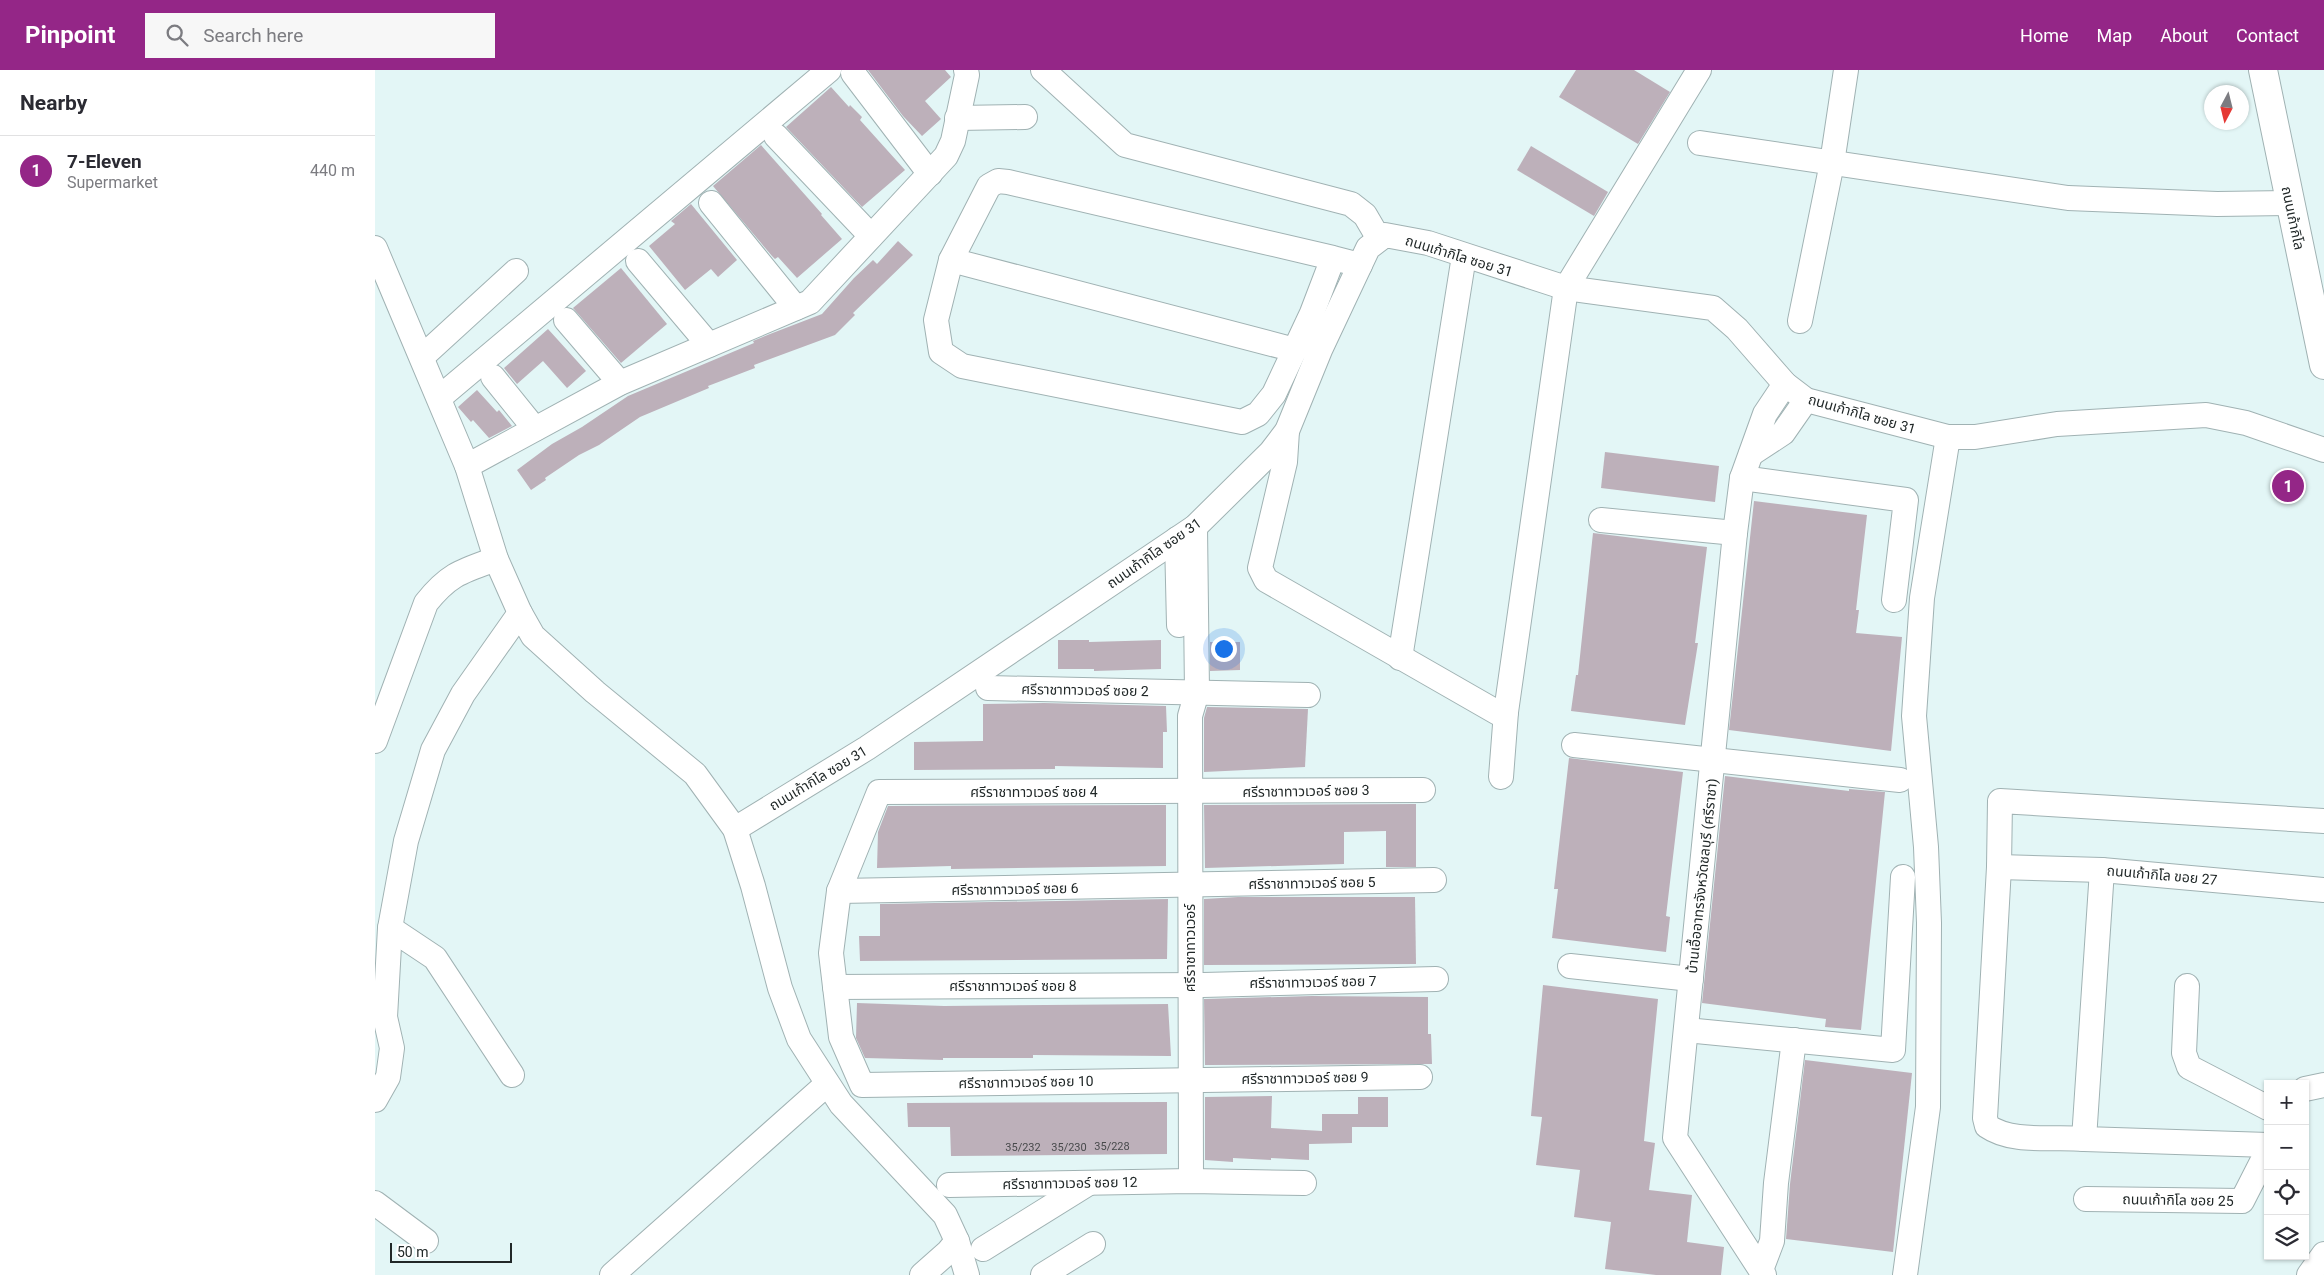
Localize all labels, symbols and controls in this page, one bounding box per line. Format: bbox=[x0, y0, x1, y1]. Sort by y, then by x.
search box bbox=[145, 13, 495, 58]
text: Pinpoint bbox=[25, 21, 115, 49]
icon: search bbox=[163, 21, 191, 49]
text: Search here bbox=[203, 24, 303, 47]
text: Home bbox=[2020, 25, 2069, 46]
text: Map bbox=[2097, 25, 2132, 46]
text: About bbox=[2160, 25, 2208, 46]
text: Contact bbox=[2236, 25, 2299, 46]
north arrow bbox=[2204, 85, 2249, 130]
text: Nearby bbox=[20, 91, 87, 115]
text: 7-Eleven bbox=[67, 150, 142, 173]
text: 1 bbox=[31, 161, 41, 180]
text: 440 m bbox=[310, 161, 355, 180]
text: Supermarket bbox=[67, 173, 158, 192]
street label: ถนนเก้ากิโล bbox=[2278, 185, 2308, 251]
street label: ถนนเก้ากิโล ซอย 31 bbox=[1403, 232, 1515, 280]
street label: ถนนเก้ากิโล ซอย 31 bbox=[1806, 391, 1918, 437]
pin: 1 bbox=[2272, 467, 2304, 505]
street label: ถนนเก้ากิโล ซอย 31 bbox=[1104, 515, 1204, 591]
your location bbox=[1211, 636, 1237, 662]
street label: ศรีราชาทาวเวอร์ ซอย 2 bbox=[1021, 681, 1149, 699]
street label: ถนนเก้ากิโล ซอย 31 bbox=[766, 743, 870, 813]
street label: บ้านเอื้ออาทรจังหวัดชลบุรี (ศรีราชา) bbox=[1682, 777, 1721, 975]
street label: ศรีราชาทาวเวอร์ ซอย 3 bbox=[1242, 782, 1370, 800]
street label: ศรีราชาทาวเวอร์ ซอย 4 bbox=[970, 784, 1098, 800]
street label: ถนนเก้ากิโล ขอย 27 bbox=[2106, 862, 2218, 888]
street label: ศรีราชาทาวเวอร์ ซอย 5 bbox=[1248, 874, 1376, 892]
street label: ศรีราชาทาวเวอร์ ซอย 6 bbox=[951, 880, 1079, 898]
street label: ศรีราชาทาวเวอร์ bbox=[1182, 903, 1198, 992]
street label: ศรีราชาทาวเวอร์ ซอย 7 bbox=[1249, 973, 1377, 991]
street label: ศรีราชาทาวเวอร์ ซอย 8 bbox=[949, 978, 1077, 994]
street label: ศรีราชาทาวเวอร์ ซอย 9 bbox=[1241, 1069, 1369, 1087]
street label: ศรีราชาทาวเวอร์ ซอย 10 bbox=[958, 1073, 1094, 1091]
map controls bbox=[2264, 1080, 2309, 1260]
button: + bbox=[2264, 1080, 2309, 1125]
button: − bbox=[2264, 1125, 2309, 1170]
house number: 35/228 bbox=[1094, 1140, 1130, 1153]
house number: 35/232 bbox=[1005, 1141, 1041, 1154]
house number: 35/230 bbox=[1051, 1141, 1087, 1154]
button: locate bbox=[2264, 1170, 2309, 1215]
street label: ศรีราชาทาวเวอร์ ซอย 12 bbox=[1002, 1174, 1138, 1192]
street label: ถนนเก้ากิโล ซอย 25 bbox=[2122, 1191, 2234, 1209]
button: layers bbox=[2264, 1215, 2309, 1260]
scale bar bbox=[390, 1240, 513, 1263]
text: 50 m bbox=[397, 1244, 429, 1260]

